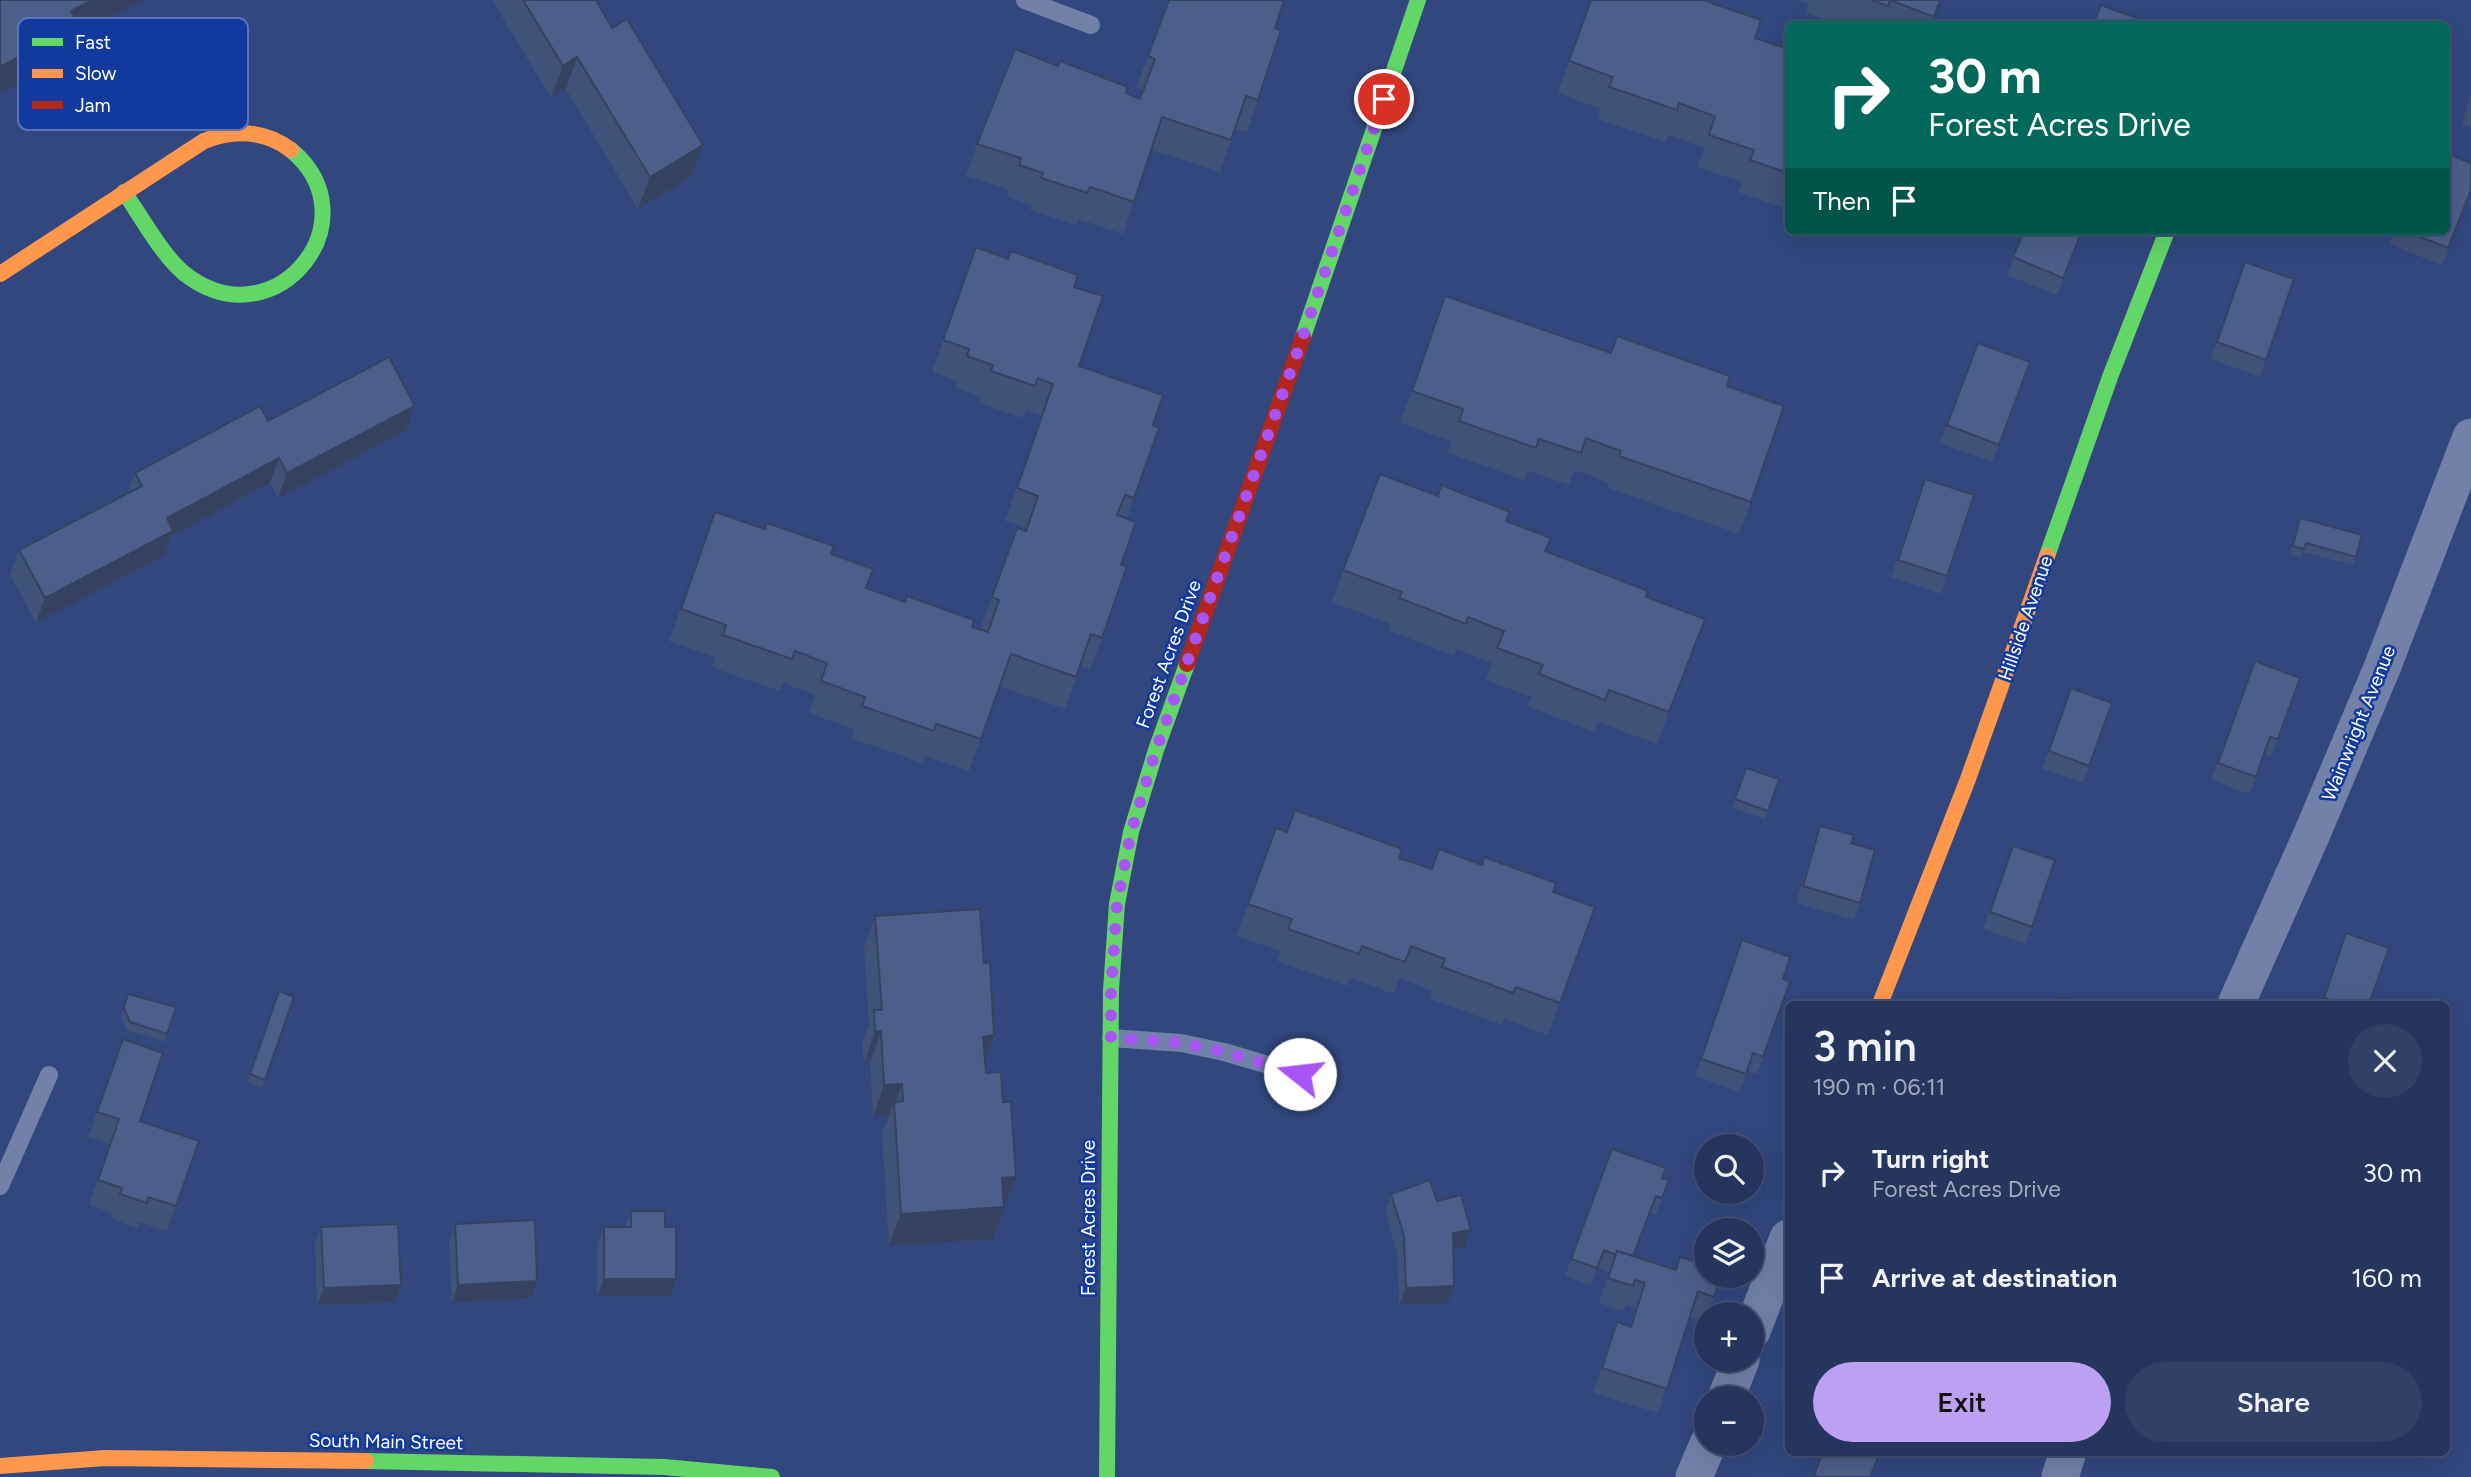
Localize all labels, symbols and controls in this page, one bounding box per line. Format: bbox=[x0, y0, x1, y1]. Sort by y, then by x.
legend bbox=[18, 18, 248, 130]
text: Fast bbox=[75, 31, 111, 54]
text: 30 m bbox=[1928, 46, 2041, 105]
icon: right bbox=[1813, 49, 1904, 140]
text: Slow bbox=[75, 62, 117, 85]
pin bbox=[1354, 69, 1414, 129]
icon: arrive bbox=[1365, 80, 1403, 118]
text: Jam bbox=[75, 94, 111, 117]
text: Forest Acres Drive bbox=[1928, 106, 2191, 144]
icon: arrive bbox=[1885, 182, 1923, 220]
text: Then bbox=[1813, 185, 1871, 217]
street label: Hillside Avenue bbox=[1993, 553, 2058, 684]
street label: Forest Acres Drive bbox=[1131, 577, 1206, 731]
street label: Wainwright Avenue bbox=[2317, 642, 2400, 804]
text: 3 min bbox=[1813, 1021, 1917, 1072]
button: close bbox=[2348, 1024, 2422, 1098]
position arrow bbox=[1263, 1037, 1337, 1111]
text: 190 m · 06:11 bbox=[1813, 1073, 1945, 1101]
map controls bbox=[1694, 1134, 1764, 1456]
button: search bbox=[1694, 1134, 1764, 1204]
street label: Forest Acres Drive bbox=[1077, 1140, 1100, 1296]
text: Turn right bbox=[1872, 1143, 1989, 1175]
icon: right bbox=[1813, 1154, 1851, 1192]
text: 30 m bbox=[2363, 1157, 2422, 1189]
text: Forest Acres Drive bbox=[1872, 1175, 2061, 1203]
button: layers bbox=[1694, 1218, 1764, 1288]
icon: arrive bbox=[1813, 1259, 1851, 1297]
text: Arrive at destination bbox=[1872, 1262, 2117, 1294]
text: 160 m bbox=[2351, 1262, 2422, 1294]
button: + bbox=[1694, 1302, 1764, 1372]
button: Exit bbox=[1813, 1362, 2111, 1442]
button: Share bbox=[2125, 1362, 2422, 1442]
button: − bbox=[1694, 1386, 1764, 1456]
street label: South Main Street bbox=[309, 1429, 463, 1454]

